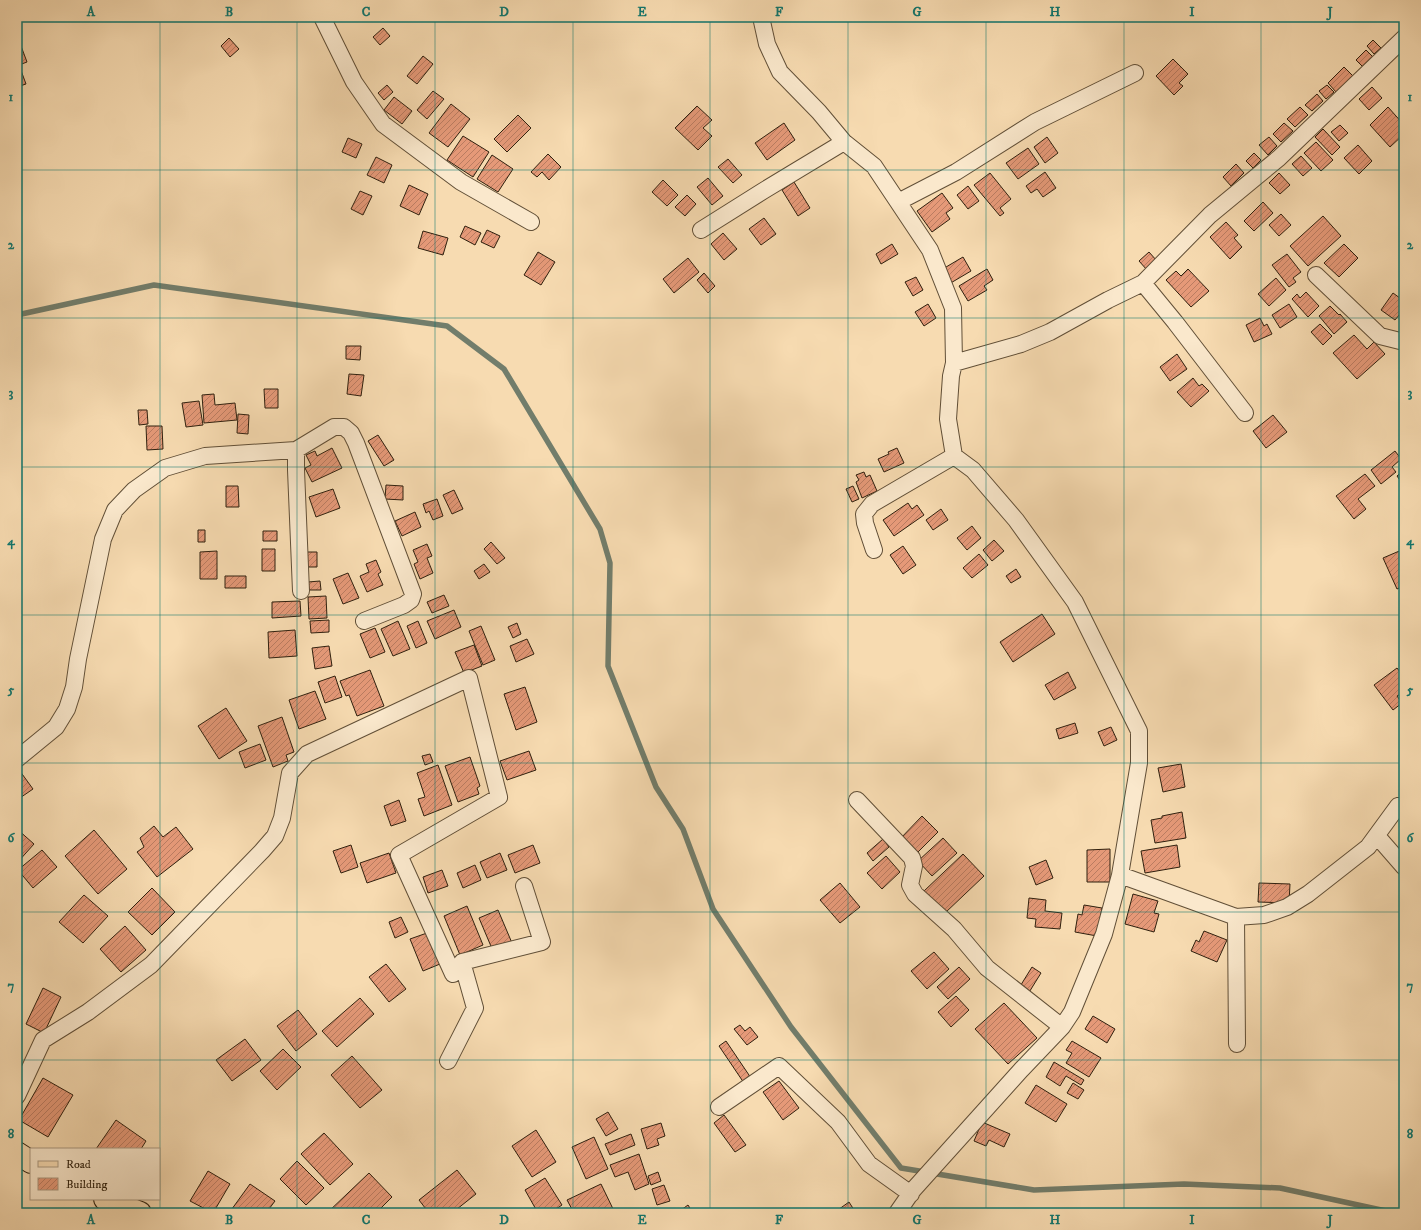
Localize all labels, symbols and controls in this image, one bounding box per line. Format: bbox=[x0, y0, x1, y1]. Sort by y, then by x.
text: A bbox=[86, 4, 96, 20]
text: B bbox=[225, 4, 233, 20]
text: C bbox=[362, 4, 371, 20]
text: D bbox=[499, 4, 509, 20]
text: E bbox=[637, 4, 647, 20]
text: F bbox=[775, 4, 784, 20]
text: G bbox=[912, 4, 922, 20]
text: H bbox=[1050, 4, 1061, 20]
text: I bbox=[1189, 4, 1195, 20]
text: J bbox=[1325, 4, 1333, 21]
text: 1 bbox=[9, 89, 14, 105]
text: 1 bbox=[1408, 89, 1413, 105]
text: 2 bbox=[8, 237, 15, 253]
text: 2 bbox=[1407, 237, 1414, 253]
text: 3 bbox=[9, 385, 14, 401]
text: 3 bbox=[1408, 385, 1413, 401]
text: 4 bbox=[6, 533, 15, 550]
text: 4 bbox=[1405, 533, 1414, 550]
text: 5 bbox=[7, 682, 15, 698]
text: 5 bbox=[1406, 682, 1414, 698]
text: 6 bbox=[8, 830, 16, 846]
text: 6 bbox=[1407, 830, 1415, 846]
text: 7 bbox=[8, 978, 15, 994]
text: 7 bbox=[1407, 978, 1414, 994]
text: 8 bbox=[8, 1126, 15, 1142]
text: 8 bbox=[1407, 1126, 1414, 1142]
legend bbox=[30, 1148, 160, 1200]
text: Road bbox=[66, 1157, 91, 1172]
text: Building bbox=[66, 1177, 107, 1192]
text: A bbox=[86, 1212, 96, 1228]
text: B bbox=[225, 1212, 233, 1228]
text: C bbox=[362, 1212, 371, 1228]
text: D bbox=[499, 1212, 509, 1228]
text: E bbox=[637, 1212, 647, 1228]
text: F bbox=[775, 1212, 784, 1228]
text: G bbox=[912, 1212, 922, 1228]
text: H bbox=[1050, 1212, 1061, 1228]
text: I bbox=[1189, 1212, 1195, 1228]
text: J bbox=[1325, 1212, 1333, 1229]

